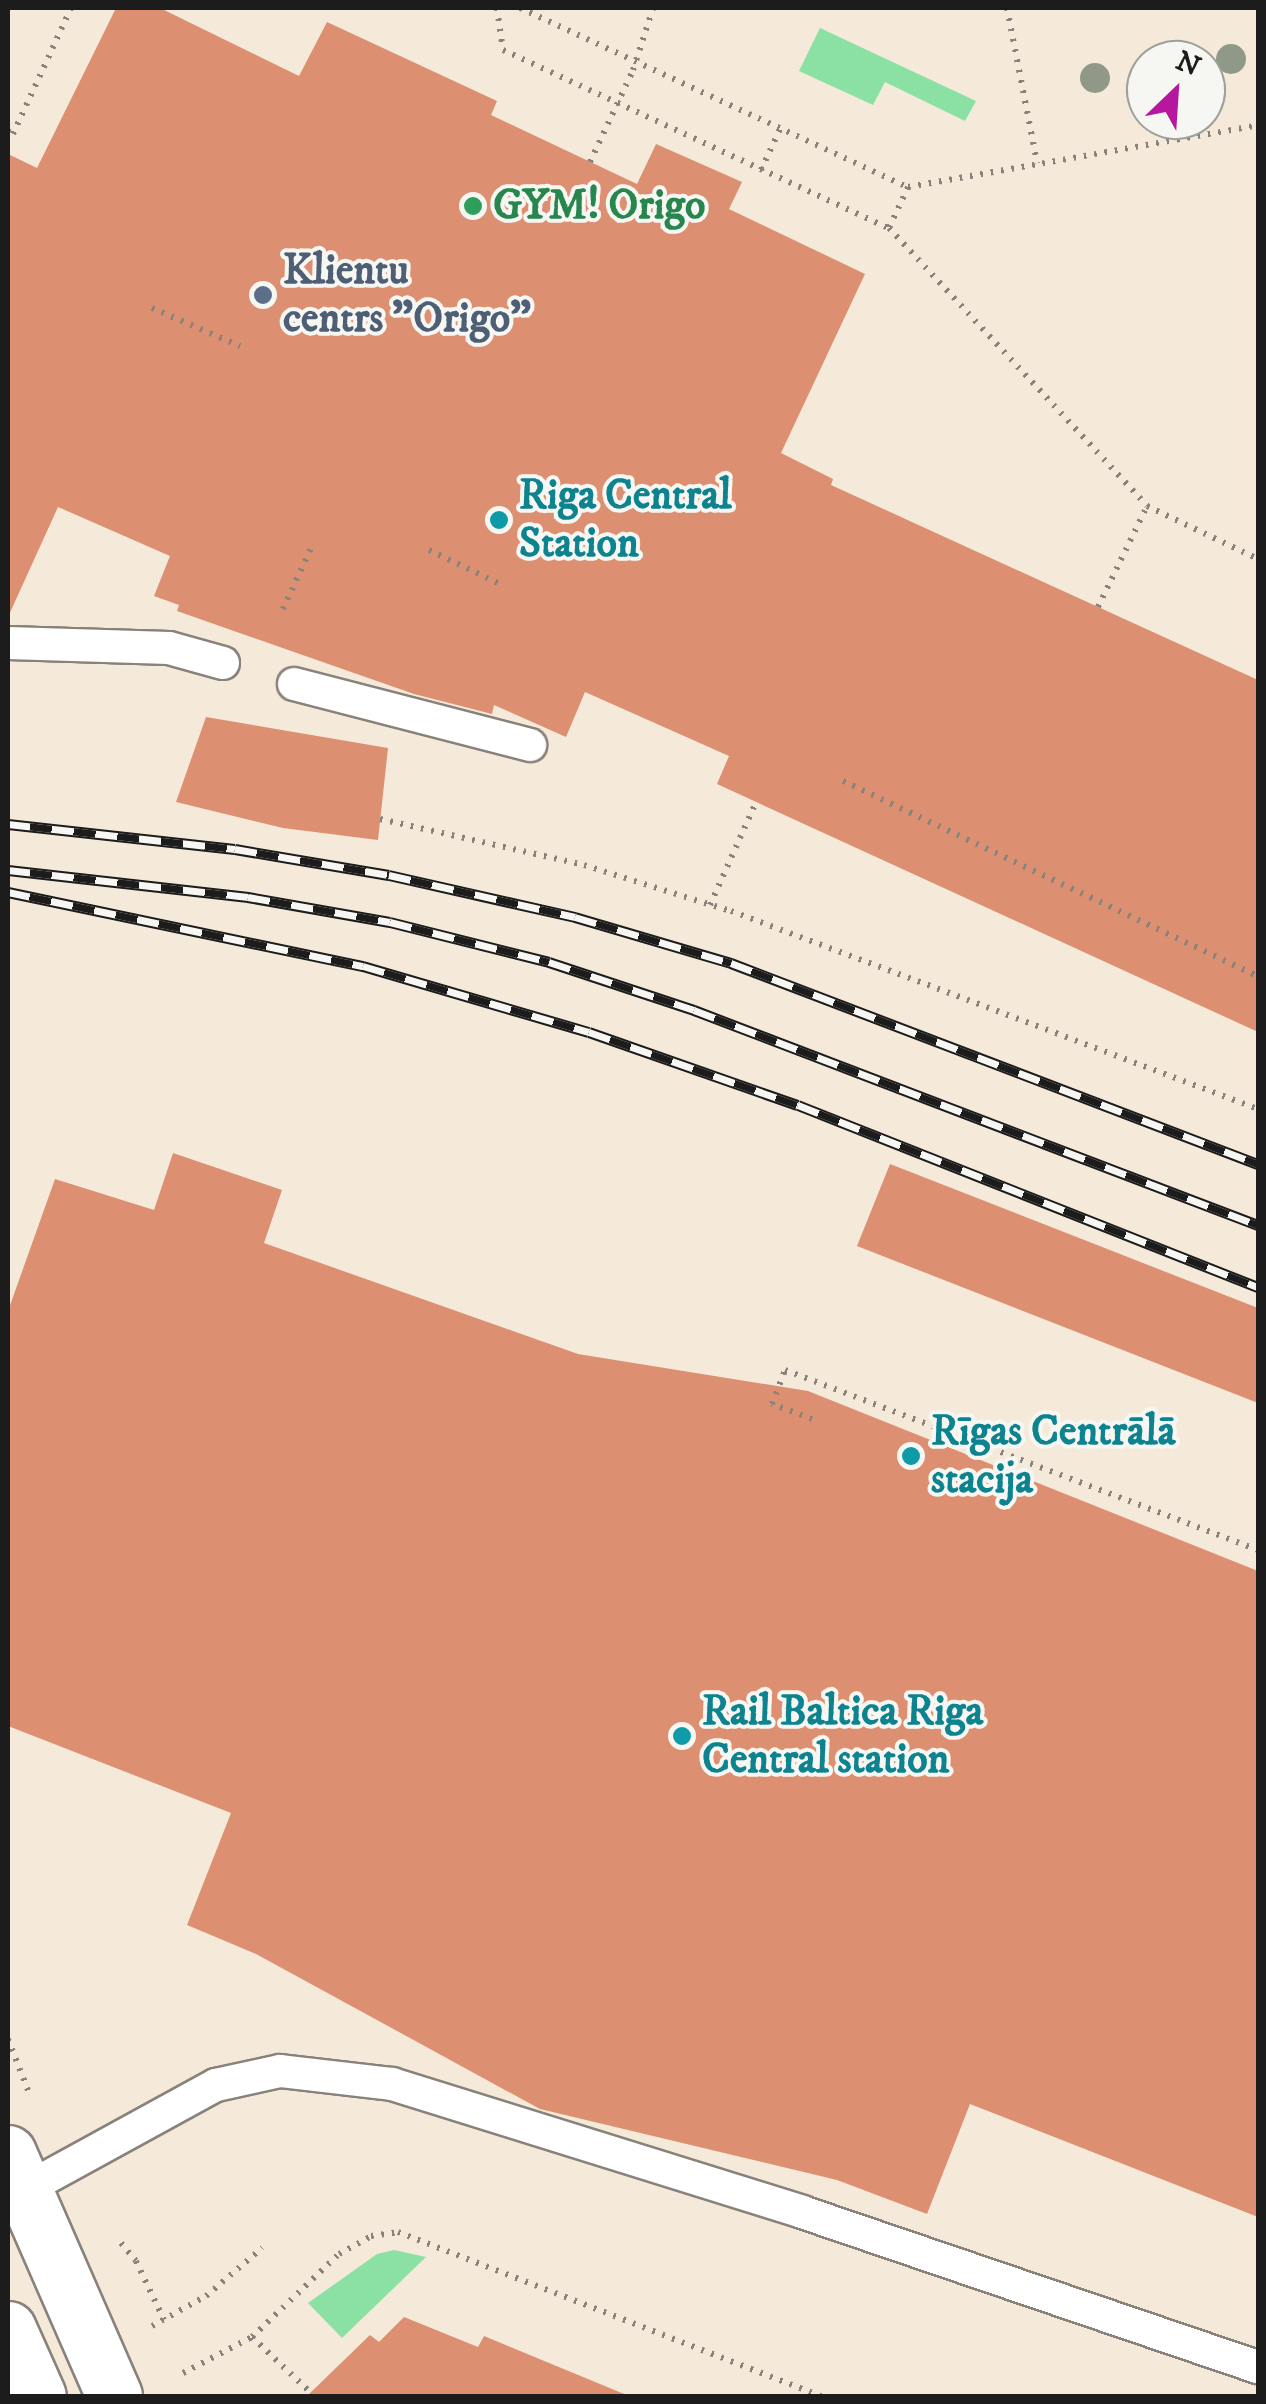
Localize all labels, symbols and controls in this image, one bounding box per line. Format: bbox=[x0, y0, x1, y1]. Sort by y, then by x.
north arrow bbox=[1126, 40, 1226, 140]
text: N bbox=[1170, 43, 1206, 85]
place label: GYM! Origo bbox=[493, 181, 705, 231]
marker: GYM! Origo bbox=[462, 195, 484, 217]
place label: Klientu centrs "Origo" bbox=[283, 246, 531, 344]
marker: Klientu centrs "Origo" bbox=[252, 284, 274, 306]
place label: Riga Central Station bbox=[519, 471, 732, 570]
marker: Riga Central Station bbox=[488, 509, 510, 531]
place label: Rīgas Centrālā stacija bbox=[931, 1407, 1175, 1505]
marker: Rīgas Centrālā stacija bbox=[900, 1445, 922, 1467]
place label: Rail Baltica Riga Central station bbox=[702, 1687, 983, 1785]
marker: Rail Baltica Riga Central station bbox=[671, 1725, 693, 1747]

